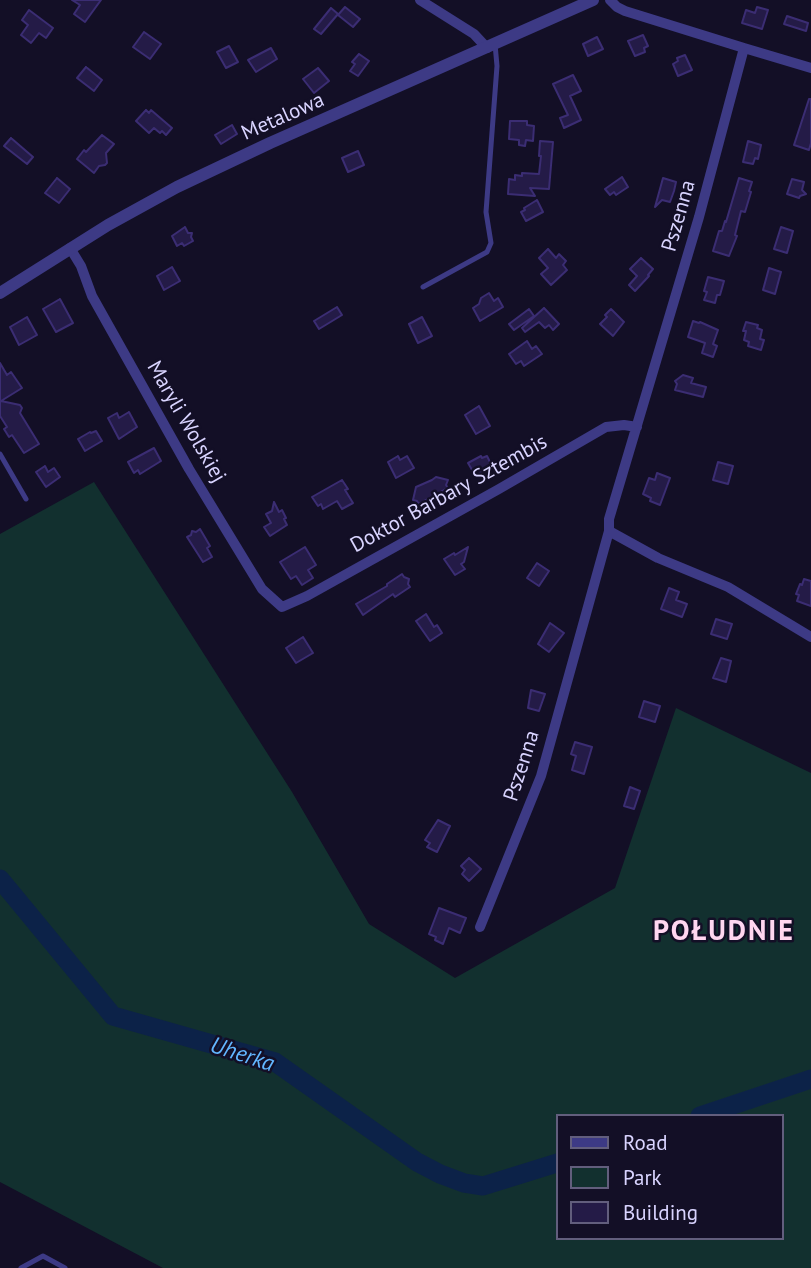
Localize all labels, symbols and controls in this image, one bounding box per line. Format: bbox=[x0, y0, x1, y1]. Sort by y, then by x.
street label: Metalowa bbox=[238, 88, 328, 146]
street label: Pszenna bbox=[657, 177, 701, 255]
street label: Maryli Wolskiej bbox=[141, 357, 231, 487]
street label: Doktor Barbary Sztembis bbox=[346, 429, 552, 559]
street label: Pszenna bbox=[499, 727, 545, 805]
district label: POŁUDNIE bbox=[654, 915, 794, 949]
water label: Uherka bbox=[207, 1032, 277, 1078]
legend bbox=[556, 1114, 783, 1240]
text: Road bbox=[623, 1129, 667, 1156]
text: Park bbox=[623, 1164, 662, 1191]
text: Building bbox=[623, 1199, 698, 1226]

